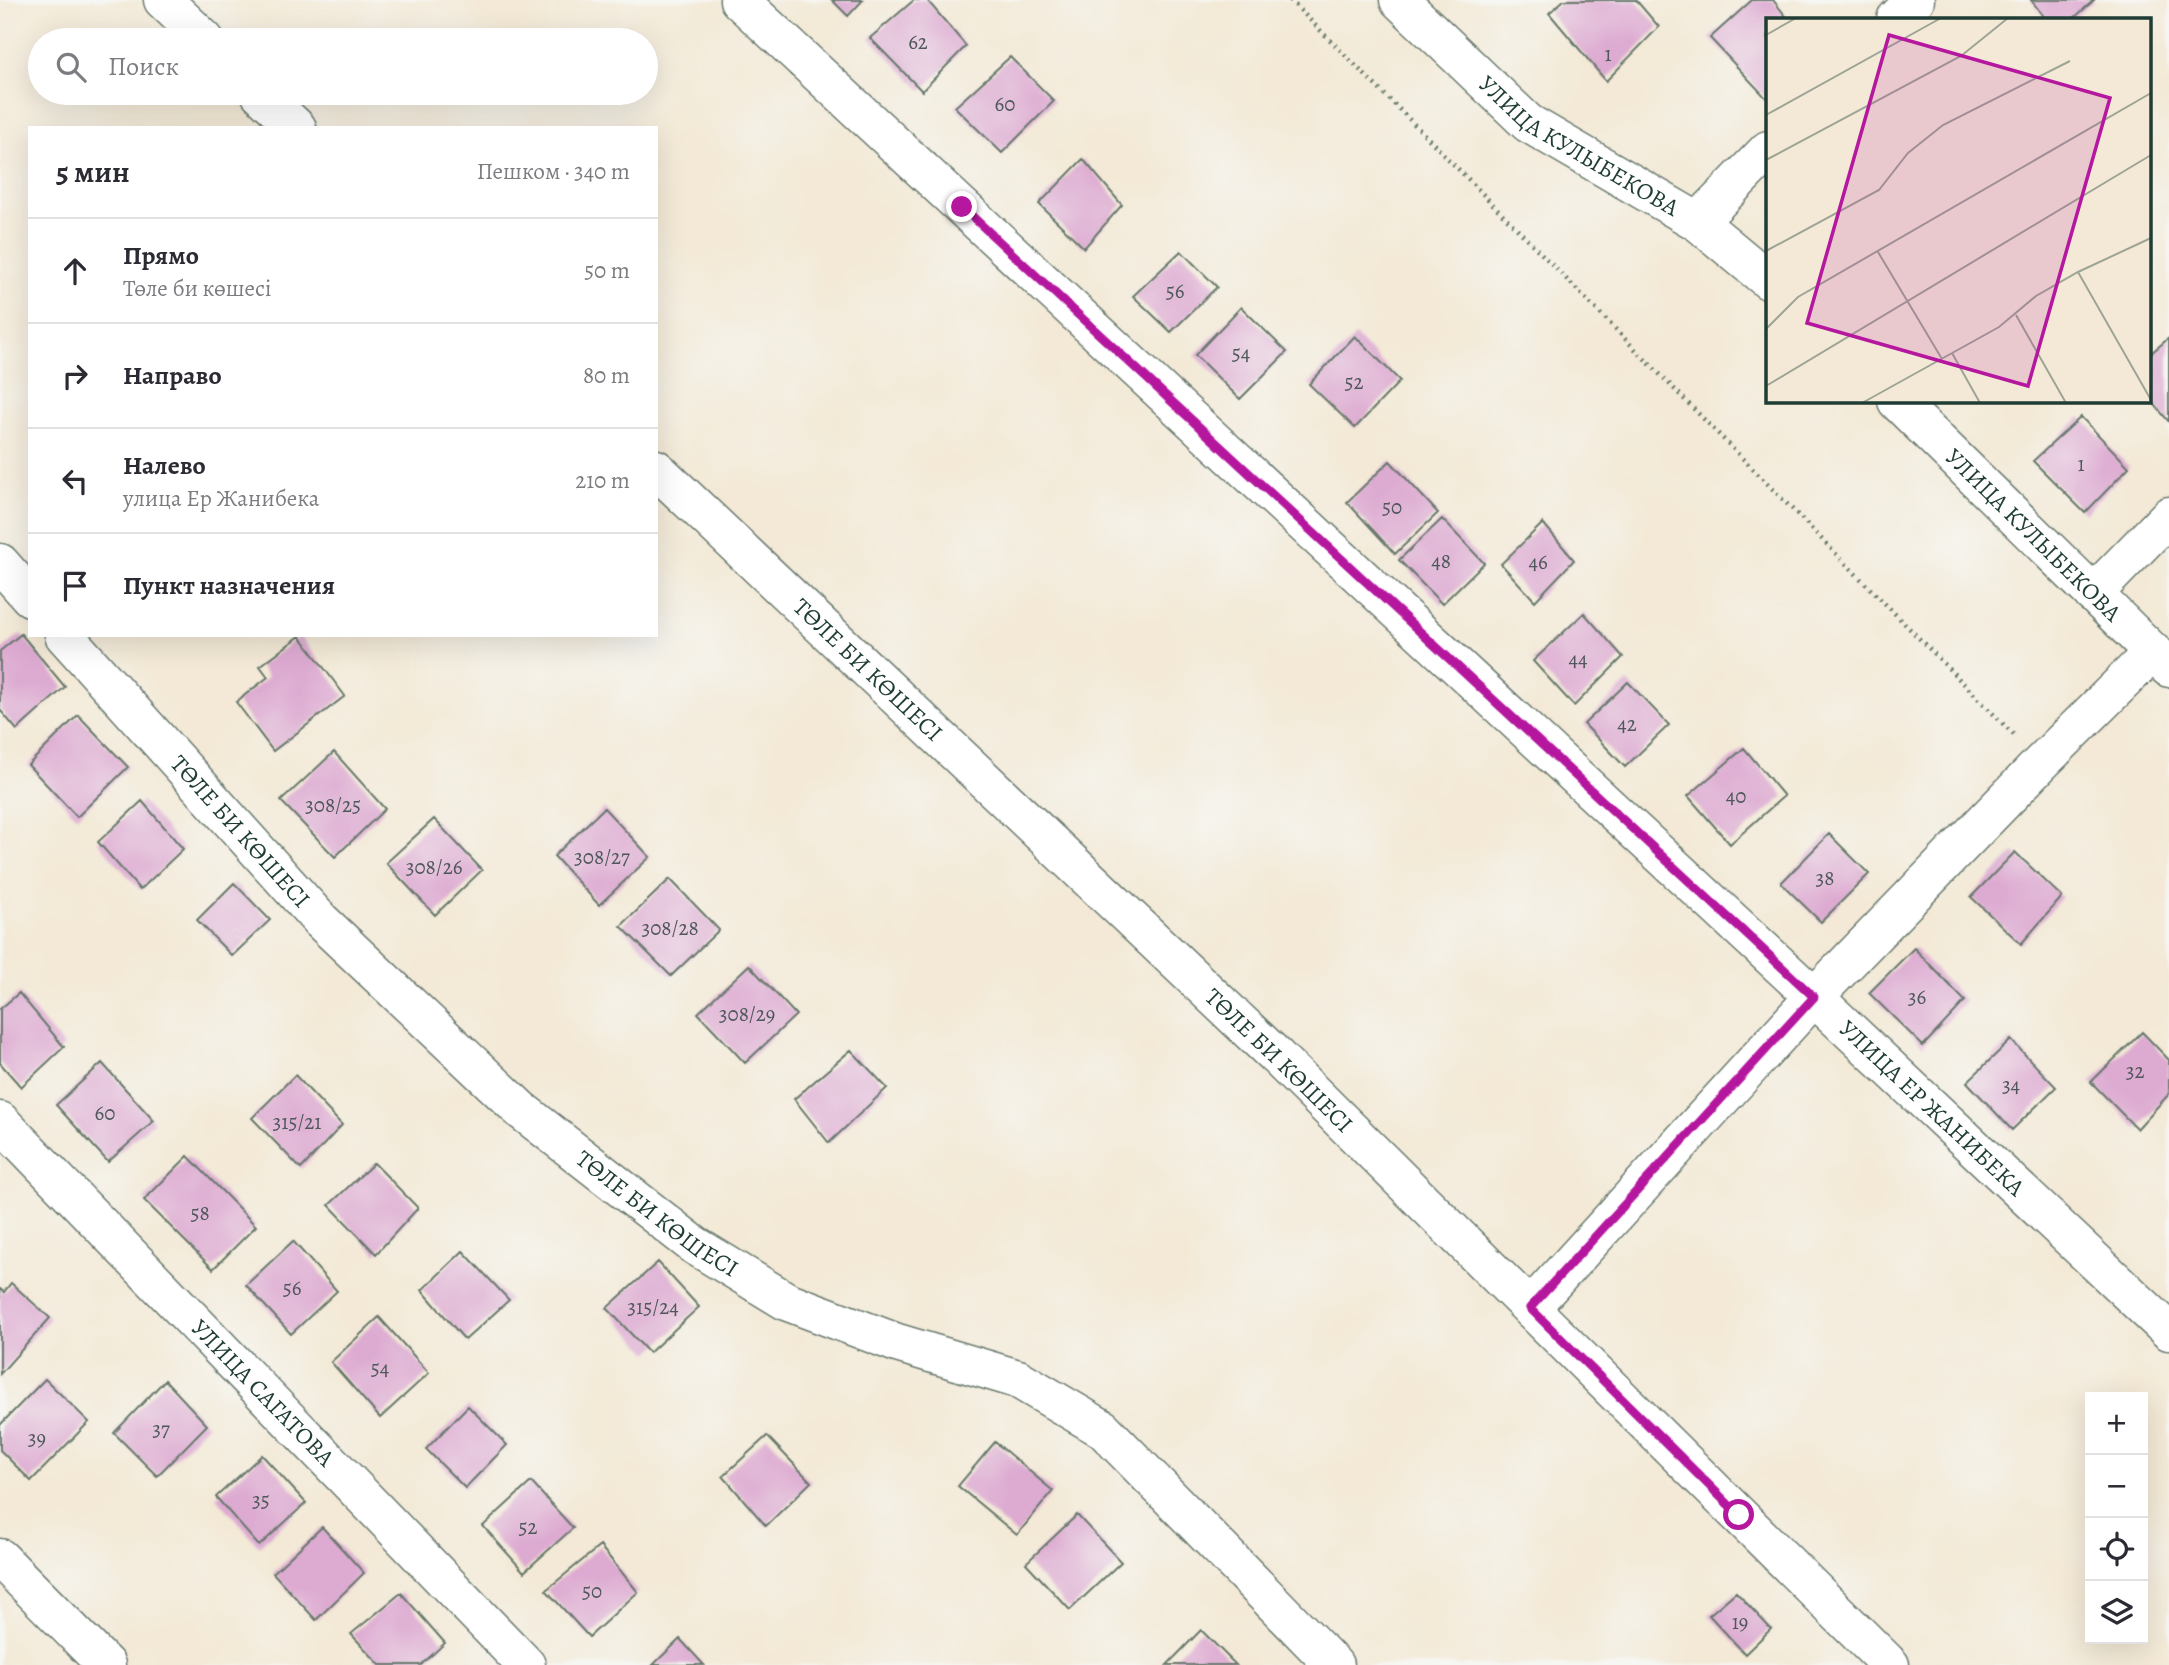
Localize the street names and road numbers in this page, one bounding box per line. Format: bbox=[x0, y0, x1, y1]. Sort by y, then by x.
street label: УЛИЦА КУЛЫБЕКОВА bbox=[1472, 68, 1686, 224]
street label: УЛИЦА КУЛЫБЕКОВА bbox=[1938, 441, 2129, 629]
street label: ТӨЛЕ БИ КӨШЕСІ bbox=[786, 591, 950, 748]
street label: ТӨЛЕ БИ КӨШЕСІ bbox=[163, 748, 317, 915]
street label: ТӨЛЕ БИ КӨШЕСІ bbox=[1198, 981, 1360, 1140]
street label: УЛИЦА ЕР ЖАНИБЕКА bbox=[1832, 1013, 2032, 1204]
street label: ТӨЛЕ БИ КӨШЕСІ bbox=[569, 1143, 744, 1284]
street label: УЛИЦА САГАТОВА bbox=[184, 1312, 342, 1474]

